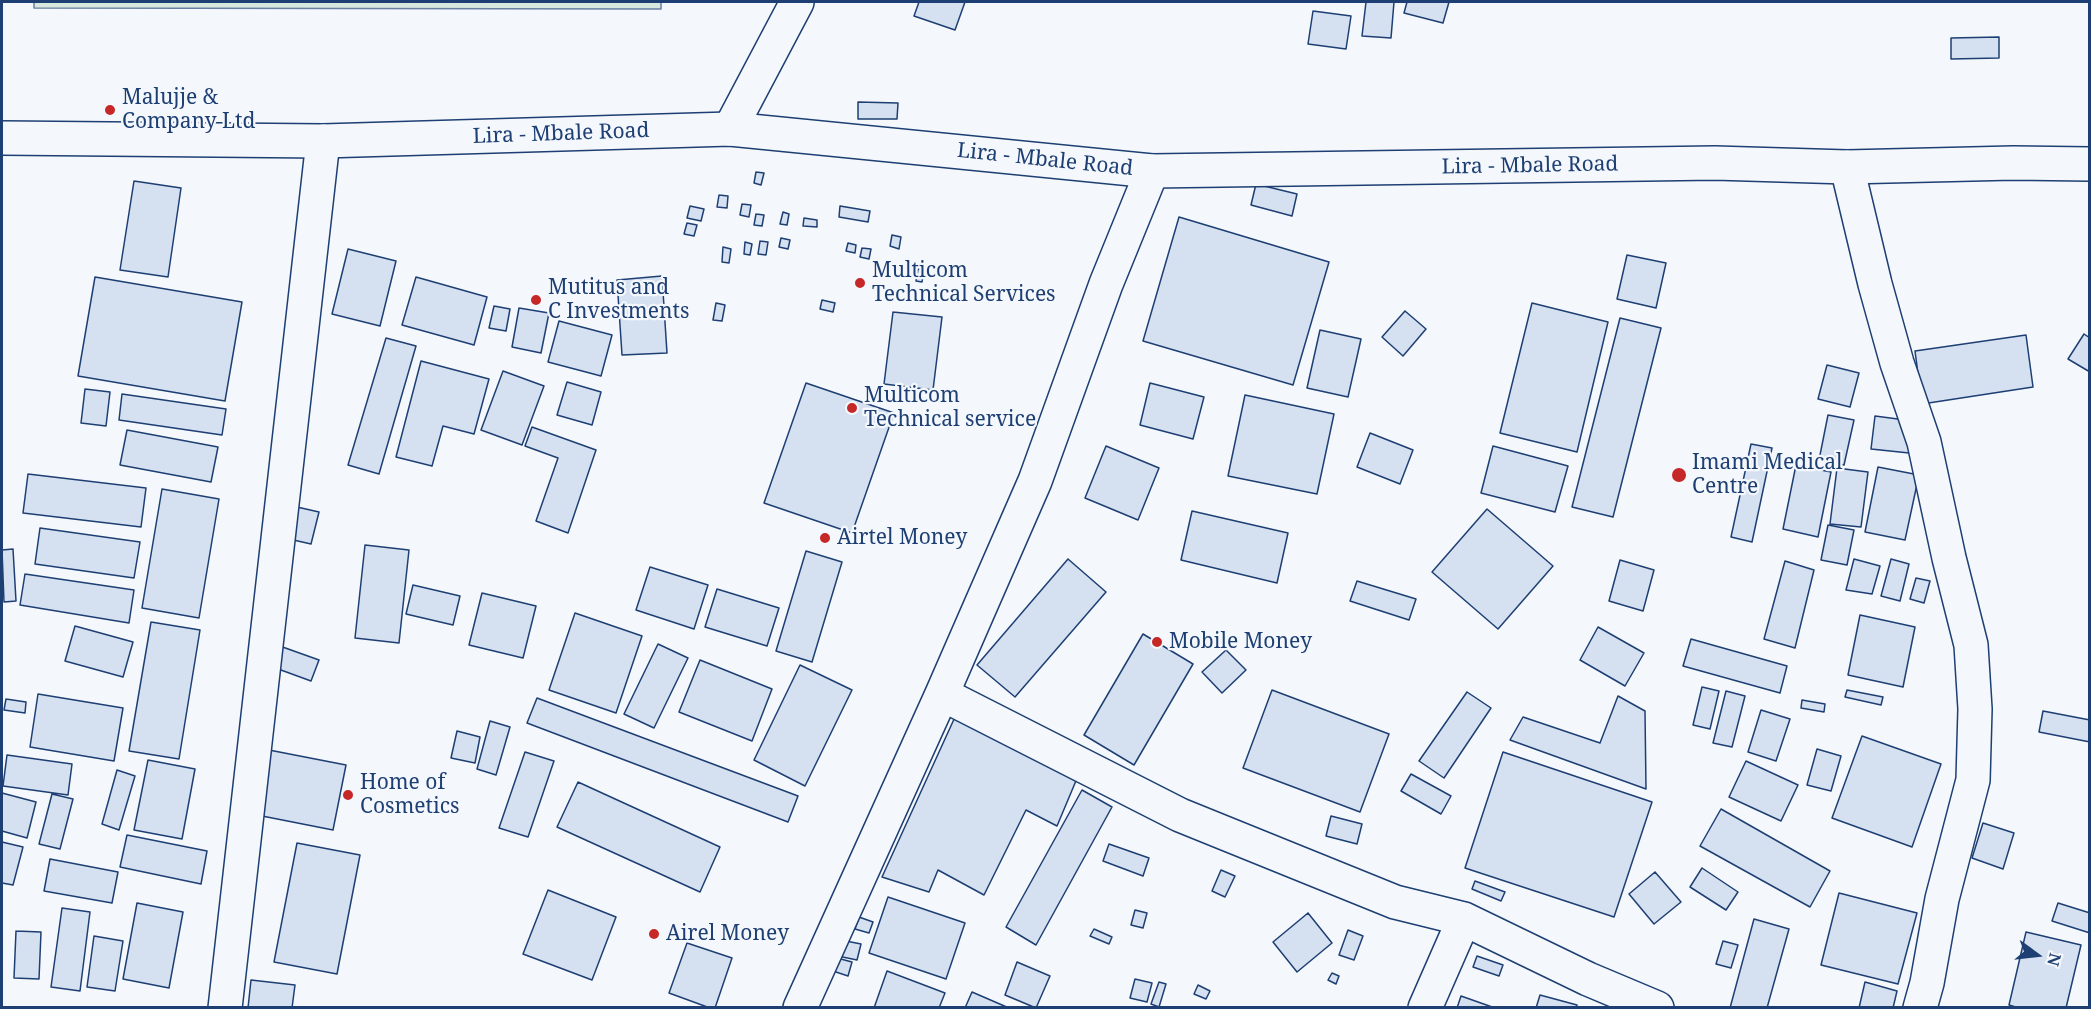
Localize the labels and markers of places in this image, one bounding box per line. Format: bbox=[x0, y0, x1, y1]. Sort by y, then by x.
place label: Malujje & Company Ltd bbox=[122, 85, 255, 135]
marker: Malujje & Company Ltd bbox=[103, 103, 117, 117]
place label: Multicom Technical Services bbox=[872, 258, 1056, 308]
place label: Mutitus and C Investments bbox=[548, 275, 689, 325]
marker: Multicom Technical Services bbox=[853, 276, 867, 290]
marker: Mutitus and C Investments bbox=[529, 293, 543, 307]
place label: Multicom Technical service bbox=[864, 383, 1036, 433]
marker: Multicom Technical service bbox=[845, 401, 859, 415]
place label: Imami Medical Centre bbox=[1692, 450, 1843, 500]
marker: Imami Medical Centre bbox=[1670, 466, 1688, 484]
place label: Airtel Money bbox=[837, 525, 967, 551]
marker: Airtel Money bbox=[818, 531, 832, 545]
place label: Mobile Money bbox=[1169, 629, 1312, 655]
marker: Mobile Money bbox=[1150, 635, 1164, 649]
place label: Home of Cosmetics bbox=[360, 770, 459, 820]
marker: Home of Cosmetics bbox=[341, 788, 355, 802]
place label: Airel Money bbox=[666, 921, 789, 947]
marker: Airel Money bbox=[647, 927, 661, 941]

